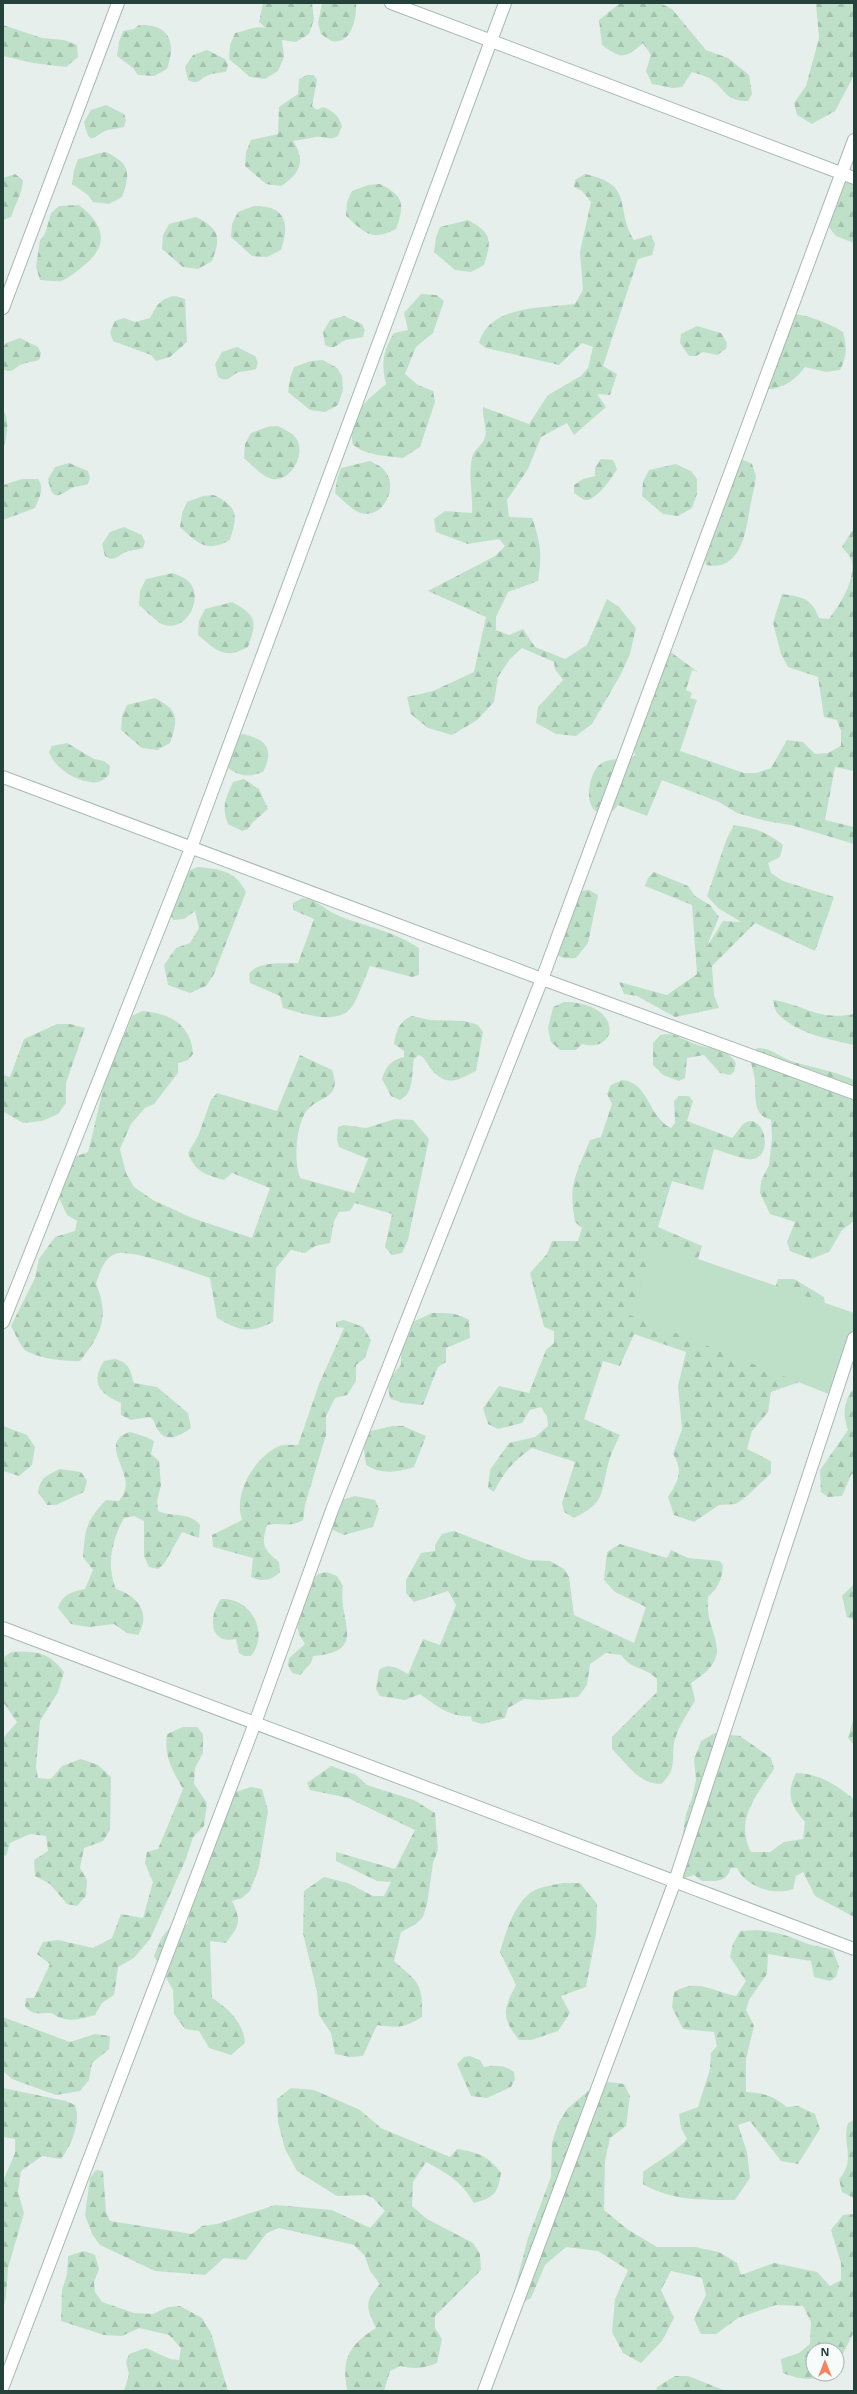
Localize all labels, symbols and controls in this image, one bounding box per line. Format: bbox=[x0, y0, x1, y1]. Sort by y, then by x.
north arrow bbox=[805, 2342, 845, 2382]
text: N bbox=[821, 2344, 829, 2359]

